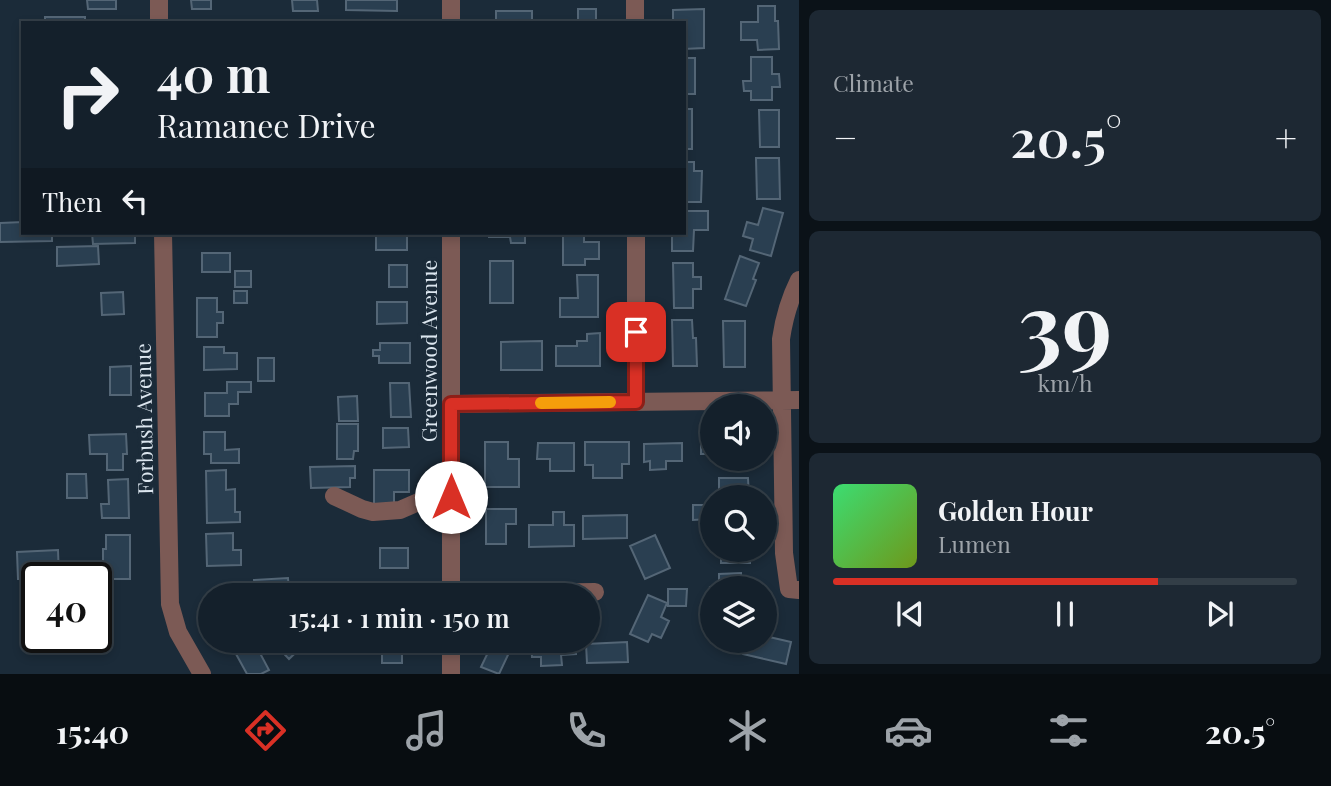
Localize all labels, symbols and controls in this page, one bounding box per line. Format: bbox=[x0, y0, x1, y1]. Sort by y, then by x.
text: 40 m bbox=[157, 40, 270, 105]
icon: right bbox=[42, 49, 133, 140]
text: Climate bbox=[833, 67, 914, 98]
text: 20.5° bbox=[1010, 102, 1122, 171]
text: Ramanee Drive bbox=[157, 103, 376, 146]
text: − bbox=[833, 111, 858, 162]
text: + bbox=[1275, 111, 1297, 162]
icon: left bbox=[116, 182, 154, 220]
text: Then bbox=[42, 184, 102, 219]
street label: Greenwood Avenue bbox=[414, 260, 442, 442]
text: 39 bbox=[1018, 261, 1112, 382]
pin bbox=[606, 302, 666, 362]
icon: arrive bbox=[617, 313, 655, 351]
street label: Forbush Avenue bbox=[128, 343, 158, 495]
text: km/h bbox=[1037, 367, 1093, 398]
map controls bbox=[700, 394, 777, 653]
button: sound bbox=[700, 394, 777, 471]
position arrow bbox=[414, 460, 488, 534]
button: search bbox=[700, 485, 777, 562]
text: Golden Hour bbox=[938, 493, 1093, 528]
text: Lumen bbox=[938, 528, 1011, 559]
speed limit sign: 40 bbox=[21, 562, 112, 653]
button: layers bbox=[700, 576, 777, 653]
icon: previous bbox=[891, 595, 929, 633]
icon: pause bbox=[1046, 595, 1084, 633]
icon: next bbox=[1201, 595, 1239, 633]
text: 15:41 · 1 min · 150 m bbox=[288, 600, 510, 635]
icon: directions bbox=[241, 706, 290, 755]
icon: music bbox=[402, 706, 451, 755]
icon: phone bbox=[562, 706, 611, 755]
icon: climate bbox=[723, 706, 772, 755]
icon: car bbox=[884, 706, 933, 755]
icon: filters bbox=[1044, 706, 1093, 755]
text: 15:40 bbox=[56, 709, 129, 752]
text: 20.5° bbox=[1205, 709, 1275, 752]

